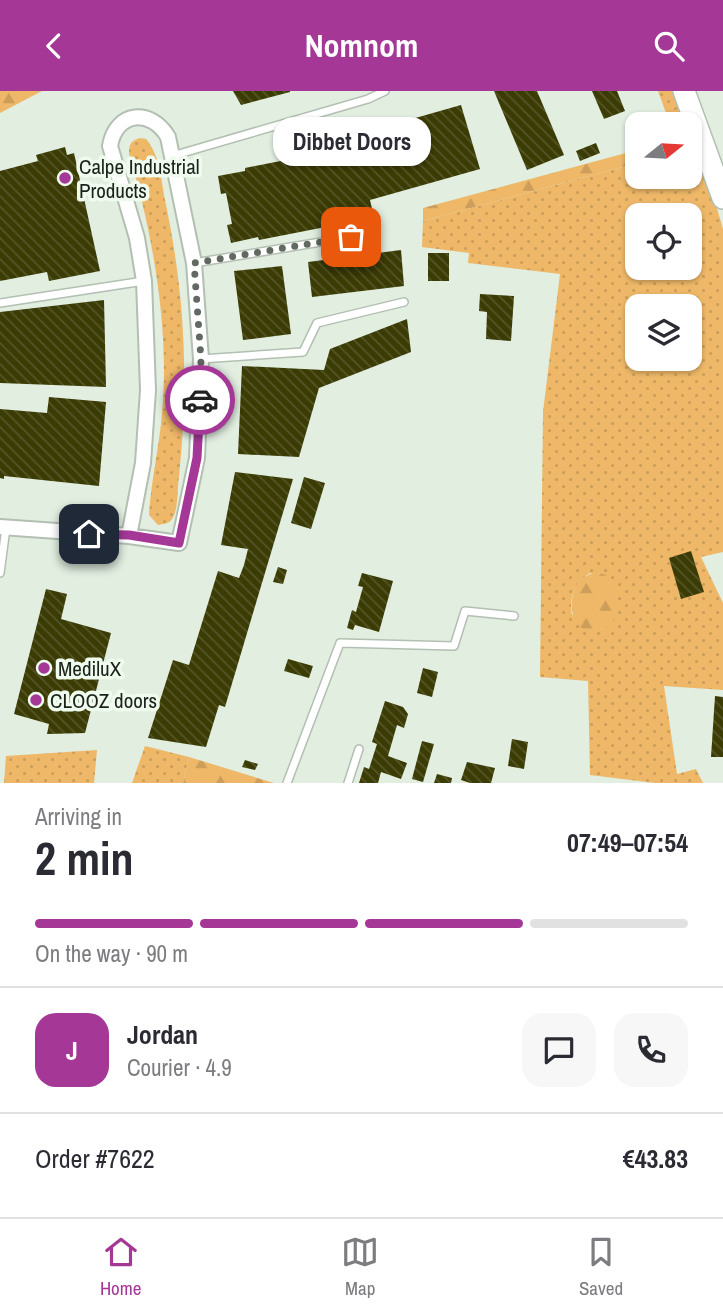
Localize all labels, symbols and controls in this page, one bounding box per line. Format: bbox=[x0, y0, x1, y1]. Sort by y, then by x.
text: Nomnom bbox=[305, 24, 418, 67]
icon: back bbox=[35, 27, 73, 65]
icon: search bbox=[650, 27, 688, 65]
north arrow bbox=[625, 112, 702, 189]
map controls bbox=[625, 112, 702, 371]
callout: Dibbet Doors bbox=[272, 118, 430, 167]
text: Dibbet Doors bbox=[293, 126, 411, 157]
place label: Calpe Industrial Products bbox=[79, 152, 200, 205]
marker: Calpe Industrial Products bbox=[57, 170, 73, 186]
button: locate bbox=[625, 203, 702, 280]
pin bbox=[321, 207, 381, 267]
icon: bag bbox=[332, 218, 370, 256]
button: layers bbox=[625, 294, 702, 371]
courier bbox=[165, 365, 235, 435]
icon: car bbox=[181, 381, 219, 419]
pin bbox=[59, 504, 119, 564]
icon: home bbox=[70, 515, 108, 553]
place label: MediluX bbox=[58, 654, 122, 683]
marker: MediluX bbox=[36, 660, 52, 676]
place label: CLOOZ doors bbox=[50, 686, 157, 715]
marker: CLOOZ doors bbox=[28, 692, 44, 708]
text: Arriving in bbox=[35, 801, 122, 832]
text: 07:49–07:54 bbox=[567, 825, 688, 860]
text: 2 min bbox=[35, 827, 134, 889]
text: On the way · 90 m bbox=[35, 938, 188, 969]
button: chat bbox=[522, 1013, 596, 1087]
button: phone bbox=[614, 1013, 688, 1087]
text: Jordan bbox=[127, 1017, 198, 1052]
text: J bbox=[66, 1033, 78, 1068]
text: Courier · 4.9 bbox=[127, 1052, 232, 1083]
text: Order #7622 bbox=[35, 1141, 155, 1176]
text: €43.83 bbox=[623, 1141, 688, 1176]
tab: Home bbox=[100, 1233, 141, 1301]
tab: Map bbox=[341, 1233, 379, 1301]
tab: Saved bbox=[579, 1233, 623, 1301]

